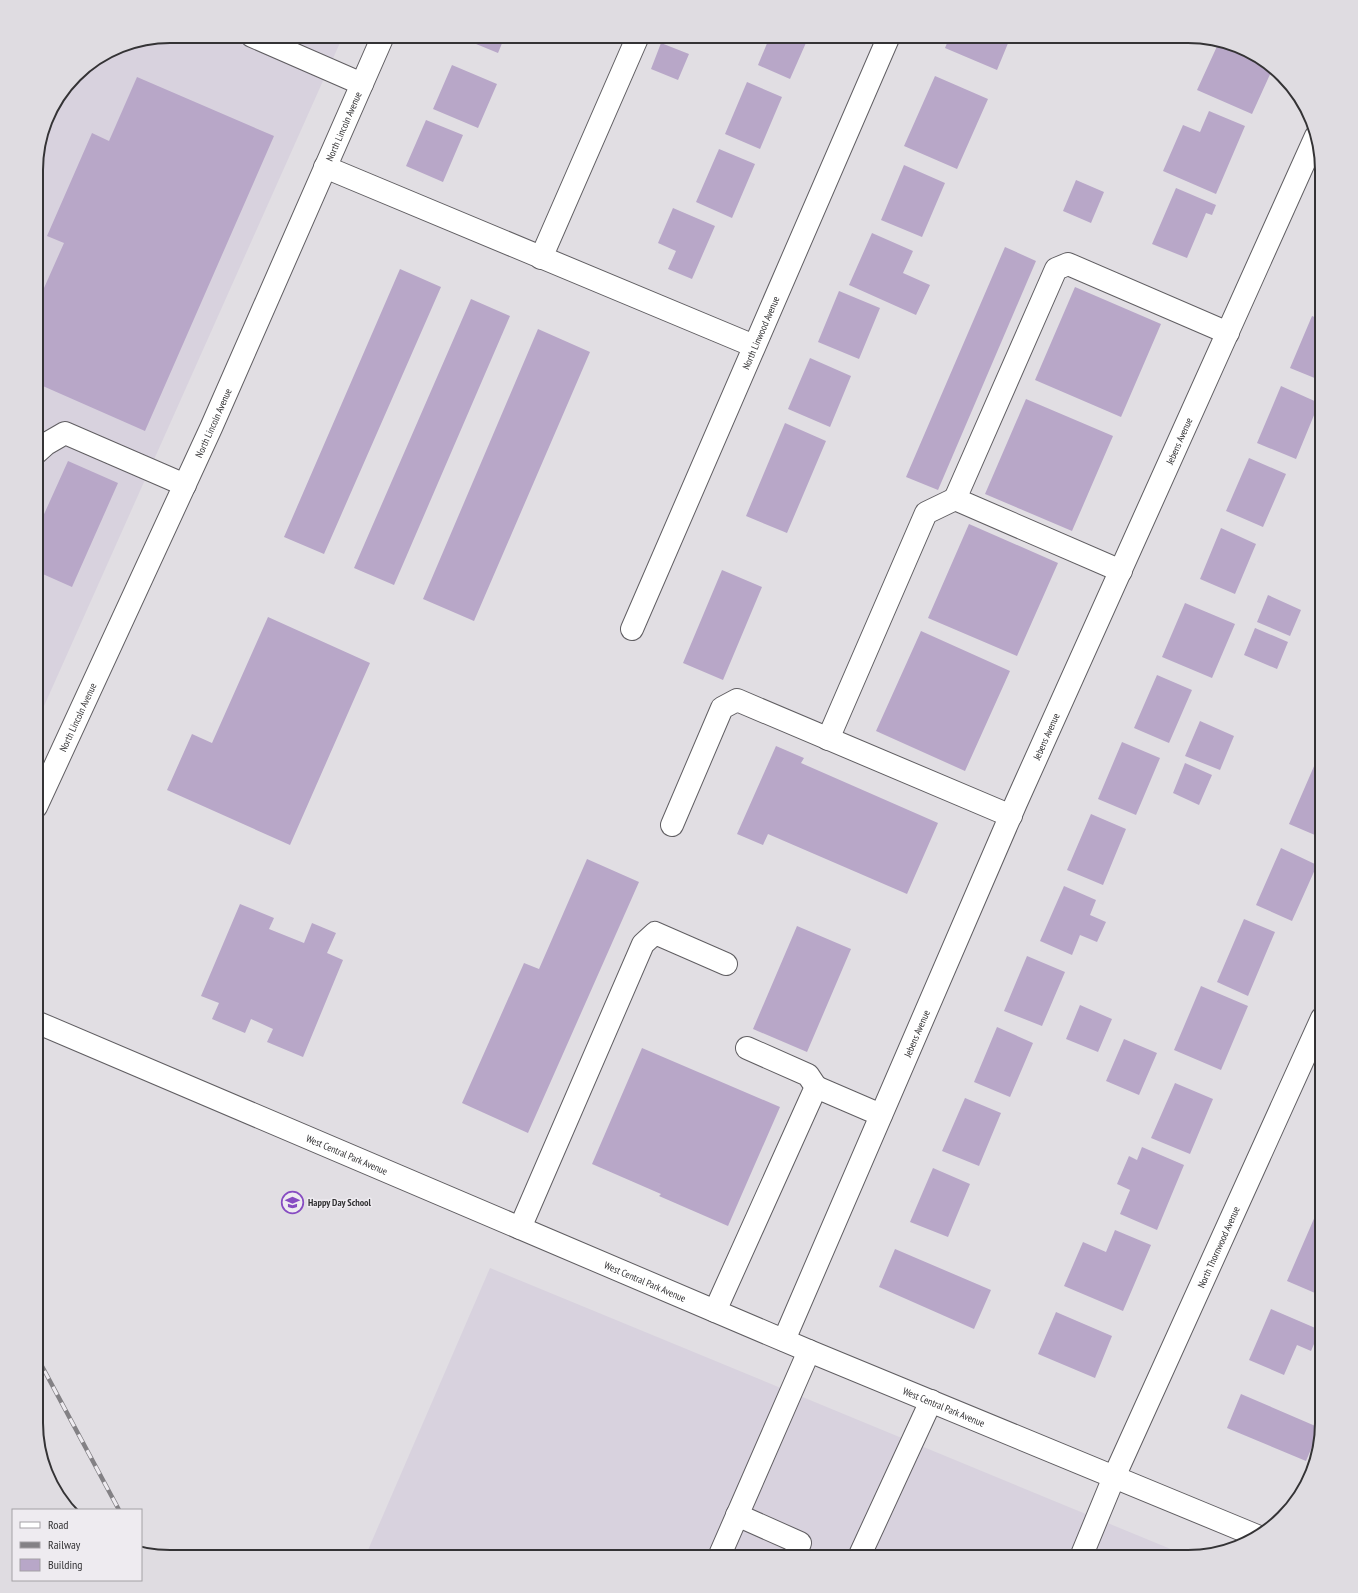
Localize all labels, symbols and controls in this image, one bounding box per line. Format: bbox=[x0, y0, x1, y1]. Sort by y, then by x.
street label: North Lincoln Avenue bbox=[323, 90, 365, 163]
street label: North Linwood Avenue bbox=[739, 294, 783, 372]
street label: North Lincoln Avenue bbox=[192, 386, 235, 460]
street label: Jebens Avenue bbox=[1163, 416, 1196, 468]
street label: North Lincoln Avenue bbox=[56, 681, 99, 754]
street label: Jebens Avenue bbox=[1030, 711, 1063, 763]
street label: Jebens Avenue bbox=[901, 1008, 933, 1060]
street label: West Central Park Avenue bbox=[304, 1132, 390, 1178]
school or university icon: Happy Day School bbox=[280, 1189, 306, 1215]
place label: Happy Day School bbox=[308, 1196, 372, 1209]
street label: North Thornwood Avenue bbox=[1195, 1204, 1243, 1290]
street label: West Central Park Avenue bbox=[602, 1259, 688, 1305]
street label: West Central Park Avenue bbox=[901, 1384, 987, 1430]
legend bbox=[12, 1509, 142, 1581]
text: Road bbox=[48, 1517, 68, 1532]
text: Railway bbox=[48, 1537, 81, 1552]
text: Building bbox=[48, 1557, 83, 1572]

